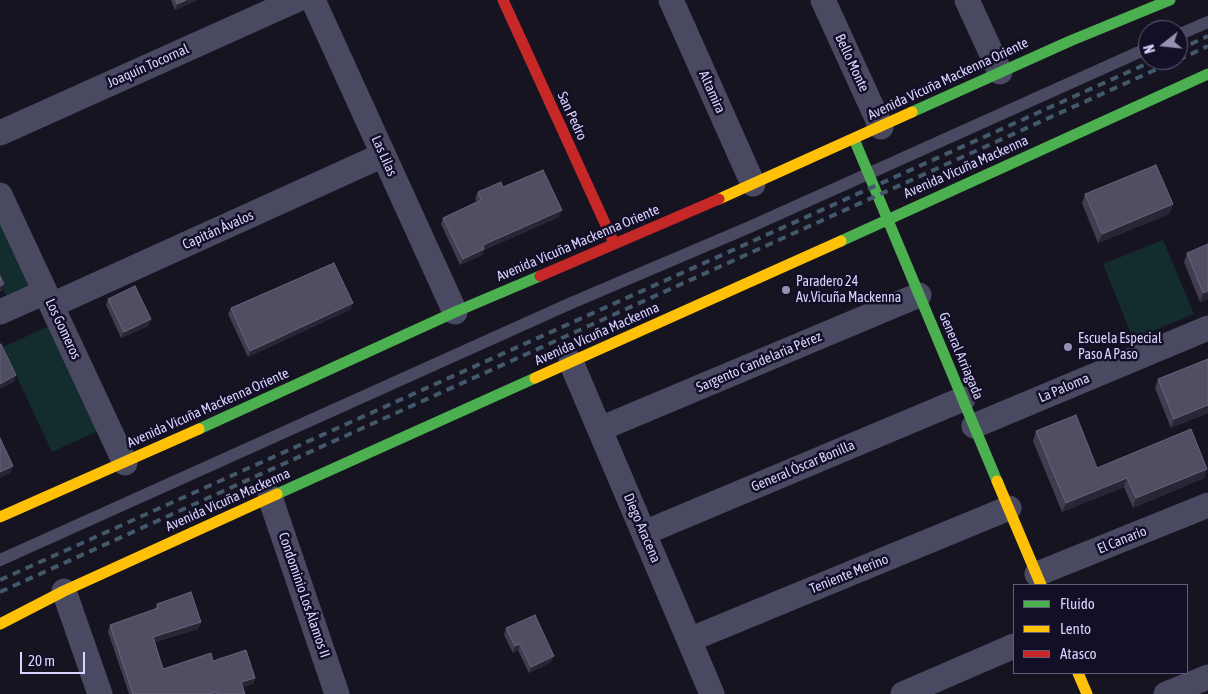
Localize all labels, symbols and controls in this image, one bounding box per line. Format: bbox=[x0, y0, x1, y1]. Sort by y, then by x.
north arrow bbox=[1138, 20, 1188, 70]
street label: Bello Monte bbox=[831, 31, 873, 95]
street label: Avenida Vicuña Mackenna Oriente bbox=[865, 34, 1031, 124]
street label: Joaquín Tocornal bbox=[105, 40, 191, 92]
text: N bbox=[1141, 43, 1158, 55]
street label: Altamira bbox=[695, 68, 729, 116]
street label: San Pedro bbox=[554, 89, 590, 143]
street label: Avenida Vicuña Mackenna bbox=[901, 132, 1031, 202]
street label: Las Lilas bbox=[368, 133, 400, 179]
street label: Avenida Vicuña Mackenna Oriente bbox=[494, 201, 662, 285]
street label: Capitán Ávalos bbox=[180, 207, 256, 253]
place label: Paradero 24 Av.Vicuña Mackenna bbox=[796, 274, 901, 306]
marker: Paradero 24 Av.Vicuña Mackenna bbox=[780, 284, 792, 296]
street label: Los Gomeros bbox=[42, 296, 84, 362]
street label: Avenida Vicuña Mackenna bbox=[532, 299, 662, 369]
street label: General Arriagada bbox=[935, 310, 987, 402]
street label: Sargento Candelaria Pérez bbox=[694, 328, 824, 396]
place label: Escuela Especial Paso A Paso bbox=[1078, 331, 1162, 364]
marker: Escuela Especial Paso A Paso bbox=[1062, 341, 1074, 353]
street label: Avenida Vicuña Mackenna Oriente bbox=[124, 365, 292, 451]
street label: La Paloma bbox=[1036, 370, 1092, 406]
street label: General Óscar Bonilla bbox=[749, 437, 857, 495]
street label: Avenida Vicuña Mackenna bbox=[163, 465, 293, 535]
street label: Diego Aracena bbox=[620, 491, 664, 565]
street label: El Canario bbox=[1095, 523, 1149, 557]
street label: Condominio Los Álamos II bbox=[275, 530, 333, 660]
street label: Teniente Merino bbox=[807, 551, 891, 597]
legend bbox=[1013, 584, 1188, 674]
text: Fluido bbox=[1060, 595, 1095, 612]
text: Lento bbox=[1060, 620, 1091, 637]
scale bar bbox=[22, 642, 88, 674]
text: Atasco bbox=[1060, 645, 1097, 662]
text: 20 m bbox=[28, 652, 55, 669]

